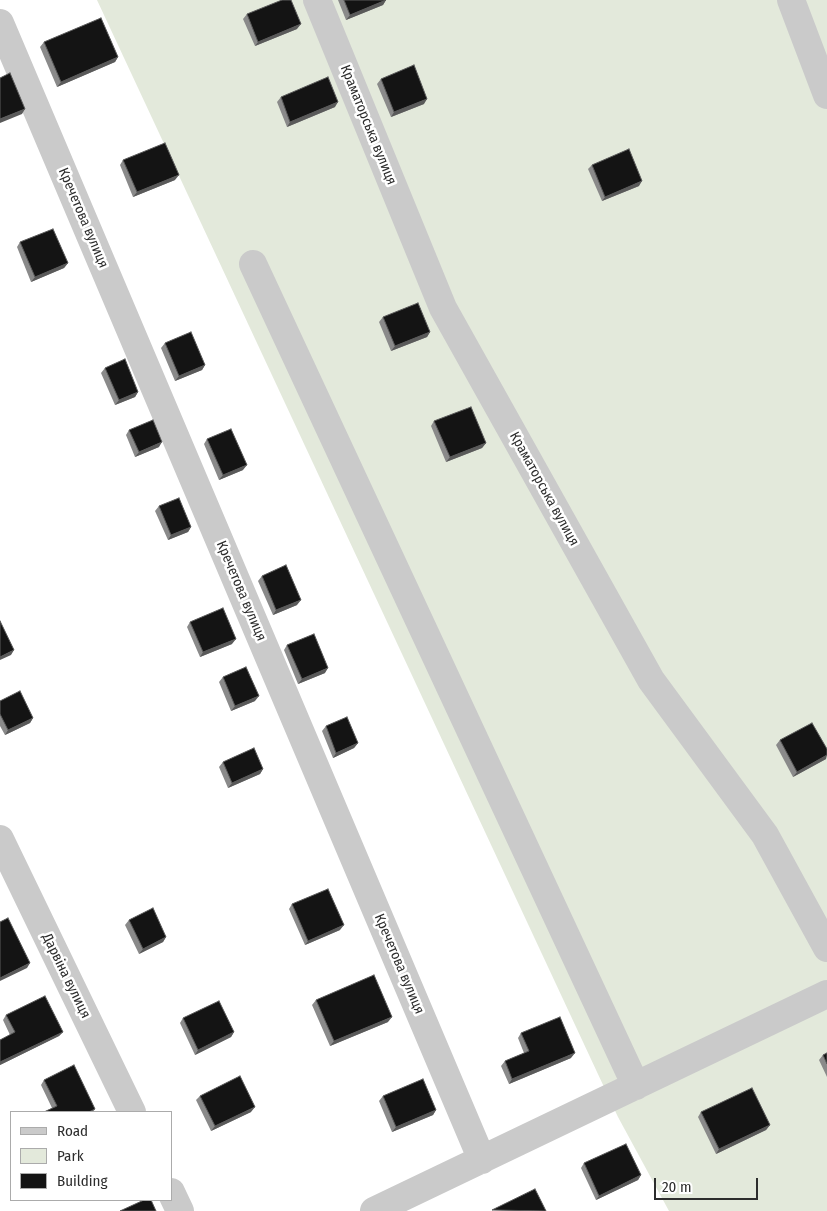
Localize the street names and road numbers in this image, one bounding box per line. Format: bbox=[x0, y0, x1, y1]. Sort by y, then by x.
street label: Краматорська вулиця bbox=[336, 63, 400, 187]
street label: Кречетова вулиця bbox=[54, 165, 112, 271]
street label: Краматорська вулиця bbox=[506, 429, 582, 549]
street label: Кречетова вулиця bbox=[212, 538, 270, 644]
street label: Кречетова вулиця bbox=[370, 911, 428, 1017]
street label: Дарвіна вулиця bbox=[38, 931, 94, 1021]

